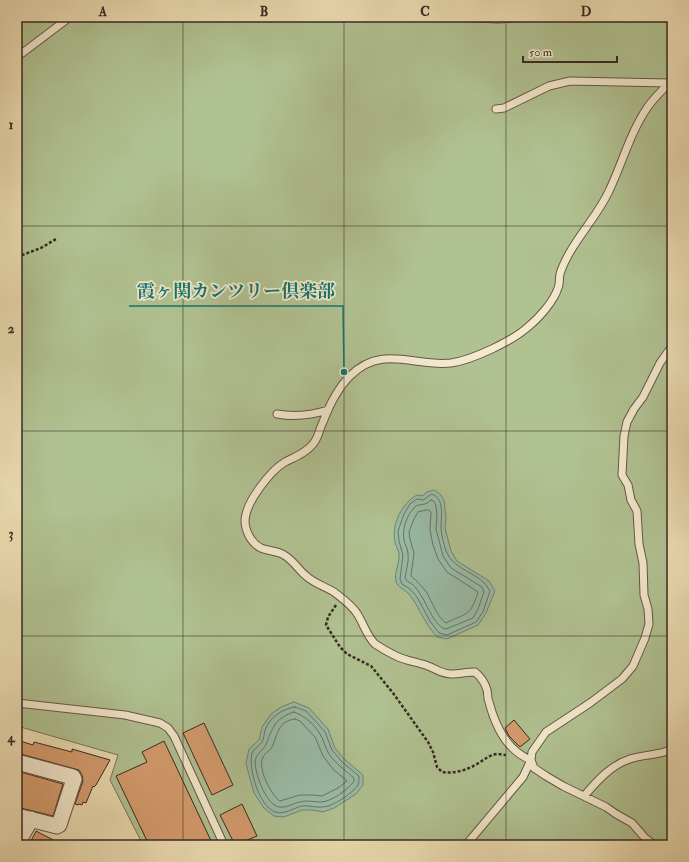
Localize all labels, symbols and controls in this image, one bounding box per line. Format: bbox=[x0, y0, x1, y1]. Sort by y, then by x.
text: A bbox=[98, 4, 108, 20]
text: B bbox=[260, 4, 268, 20]
text: C bbox=[420, 4, 430, 20]
text: D bbox=[581, 4, 592, 20]
scale bar bbox=[523, 38, 617, 64]
text: 50 m bbox=[529, 45, 553, 60]
text: 1 bbox=[9, 117, 14, 133]
callout: 霞ヶ関カンツリー倶楽部 bbox=[129, 276, 343, 306]
text: 霞ヶ関カンツリー倶楽部 bbox=[137, 280, 335, 303]
text: 2 bbox=[8, 321, 15, 337]
text: 3 bbox=[9, 526, 14, 542]
text: 4 bbox=[6, 730, 15, 746]

